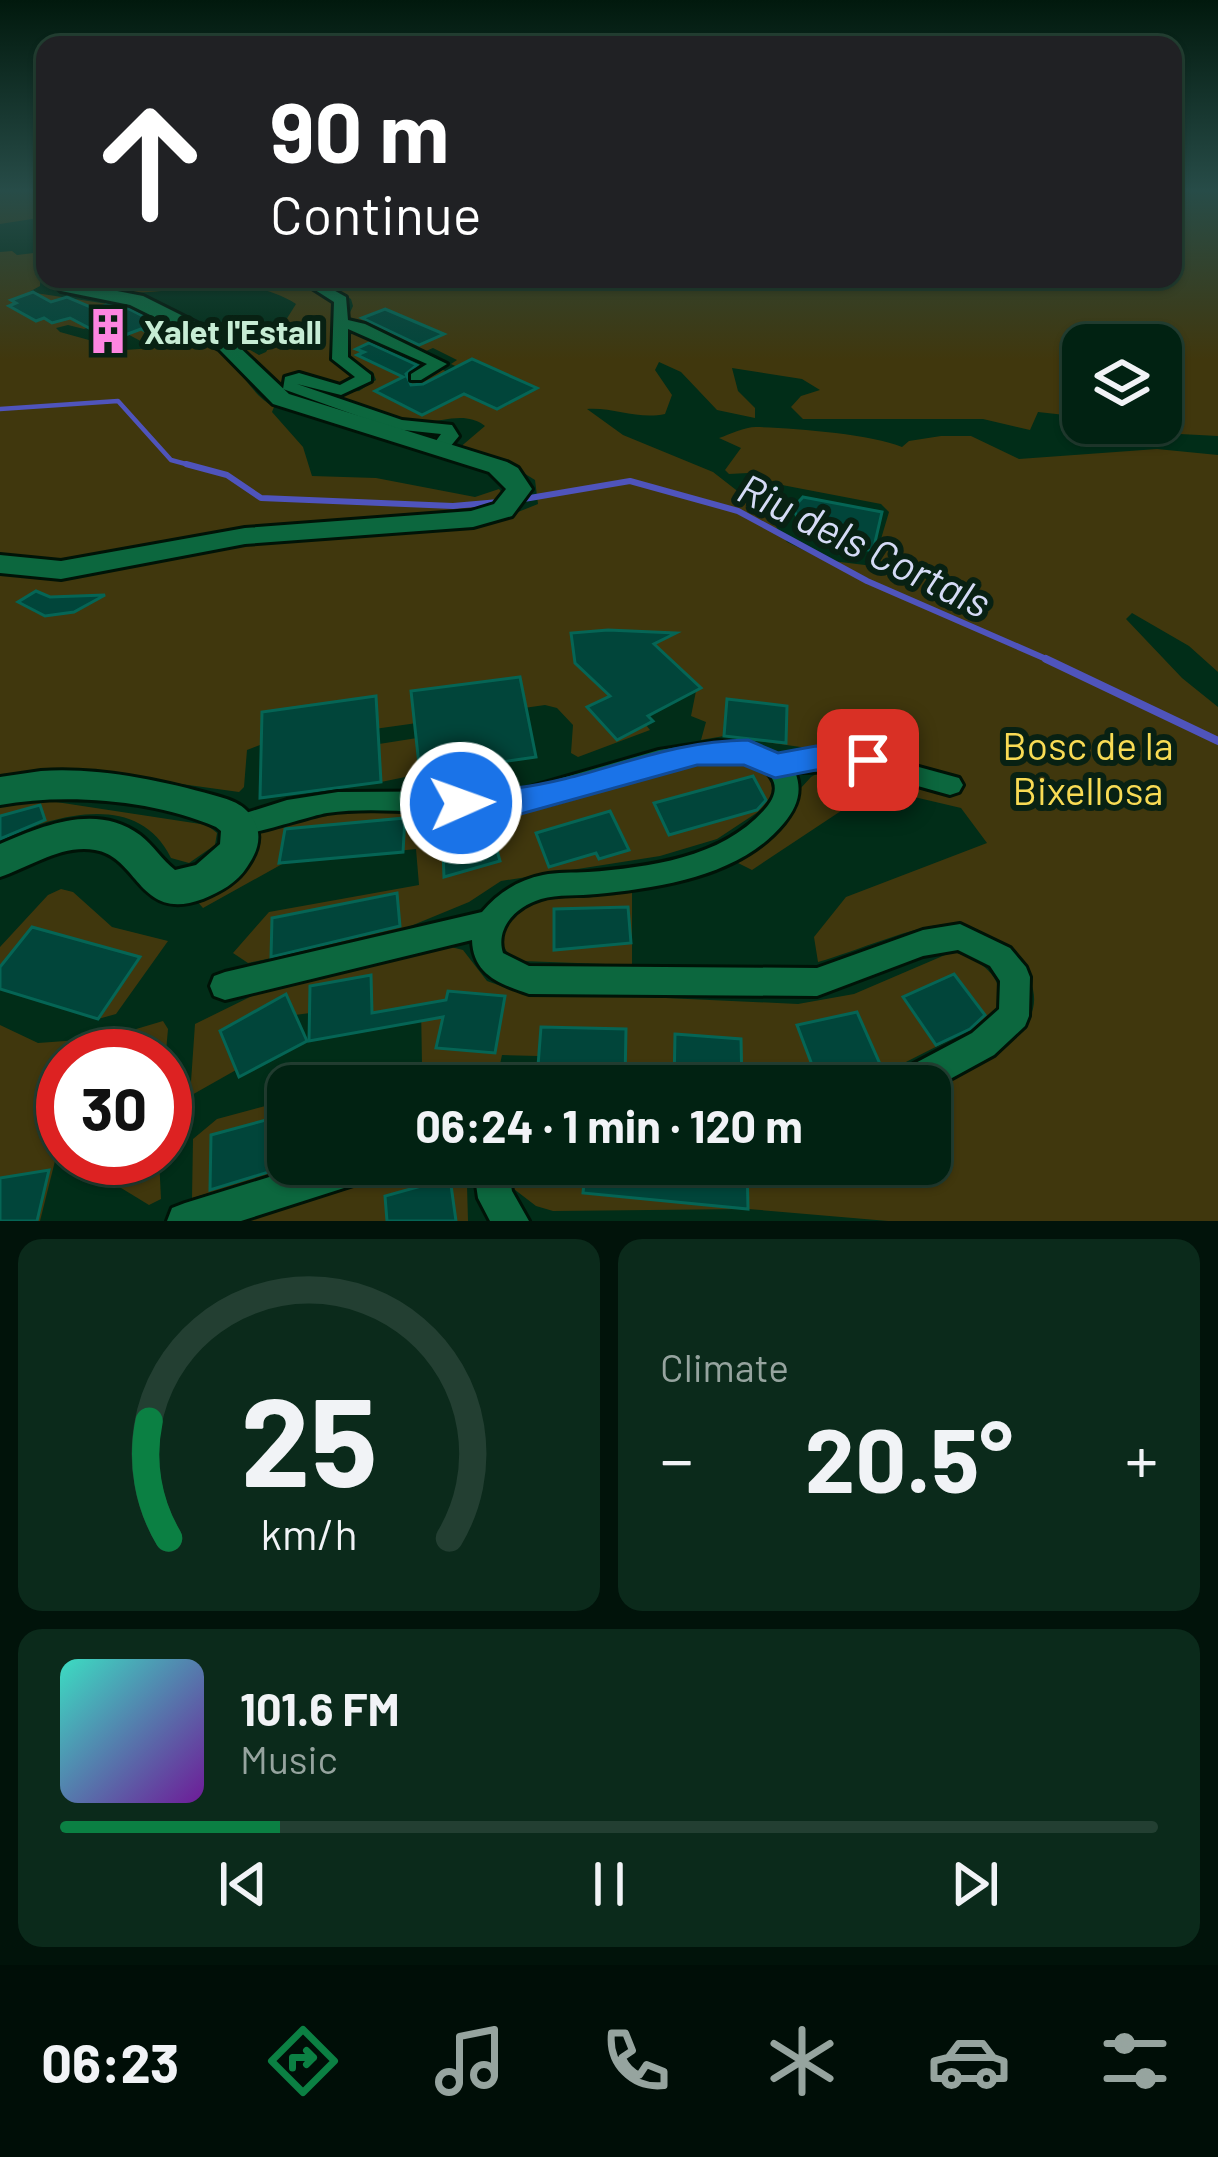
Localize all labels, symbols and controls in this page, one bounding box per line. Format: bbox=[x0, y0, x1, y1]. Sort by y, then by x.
text: 90 m bbox=[270, 79, 449, 180]
icon: ahead bbox=[72, 84, 228, 240]
text: Continue bbox=[270, 181, 482, 246]
building icon: Xalet l'Estall bbox=[83, 306, 133, 356]
place label: Xalet l'Estall bbox=[144, 311, 322, 351]
map controls bbox=[1062, 324, 1182, 444]
button: layers bbox=[1062, 324, 1182, 444]
water label: Riu dels Cortals bbox=[731, 461, 999, 627]
pin bbox=[817, 709, 919, 811]
park label: Bosc de la Bixellosa bbox=[1002, 721, 1174, 813]
icon: arrive bbox=[835, 727, 901, 793]
position arrow bbox=[398, 740, 524, 866]
speed limit sign: 30 bbox=[36, 1029, 192, 1185]
text: 06:24 · 1 min · 120 m bbox=[415, 1098, 803, 1152]
text: Climate bbox=[660, 1343, 789, 1390]
text: 25 bbox=[240, 1362, 378, 1512]
text: 20.5° bbox=[805, 1403, 1013, 1511]
text: − bbox=[660, 1418, 693, 1497]
text: + bbox=[1125, 1418, 1158, 1497]
text: km/h bbox=[260, 1507, 358, 1559]
text: 101.6 FM bbox=[240, 1681, 400, 1735]
text: Music bbox=[240, 1735, 338, 1782]
icon: previous bbox=[210, 1851, 276, 1917]
icon: pause bbox=[576, 1851, 642, 1917]
icon: next bbox=[942, 1851, 1008, 1917]
icon: directions bbox=[261, 2019, 345, 2103]
icon: music bbox=[428, 2019, 512, 2103]
icon: phone bbox=[594, 2019, 678, 2103]
icon: climate bbox=[760, 2019, 844, 2103]
icon: car bbox=[927, 2019, 1011, 2103]
icon: filters bbox=[1093, 2019, 1177, 2103]
text: 06:23 bbox=[41, 2029, 179, 2094]

